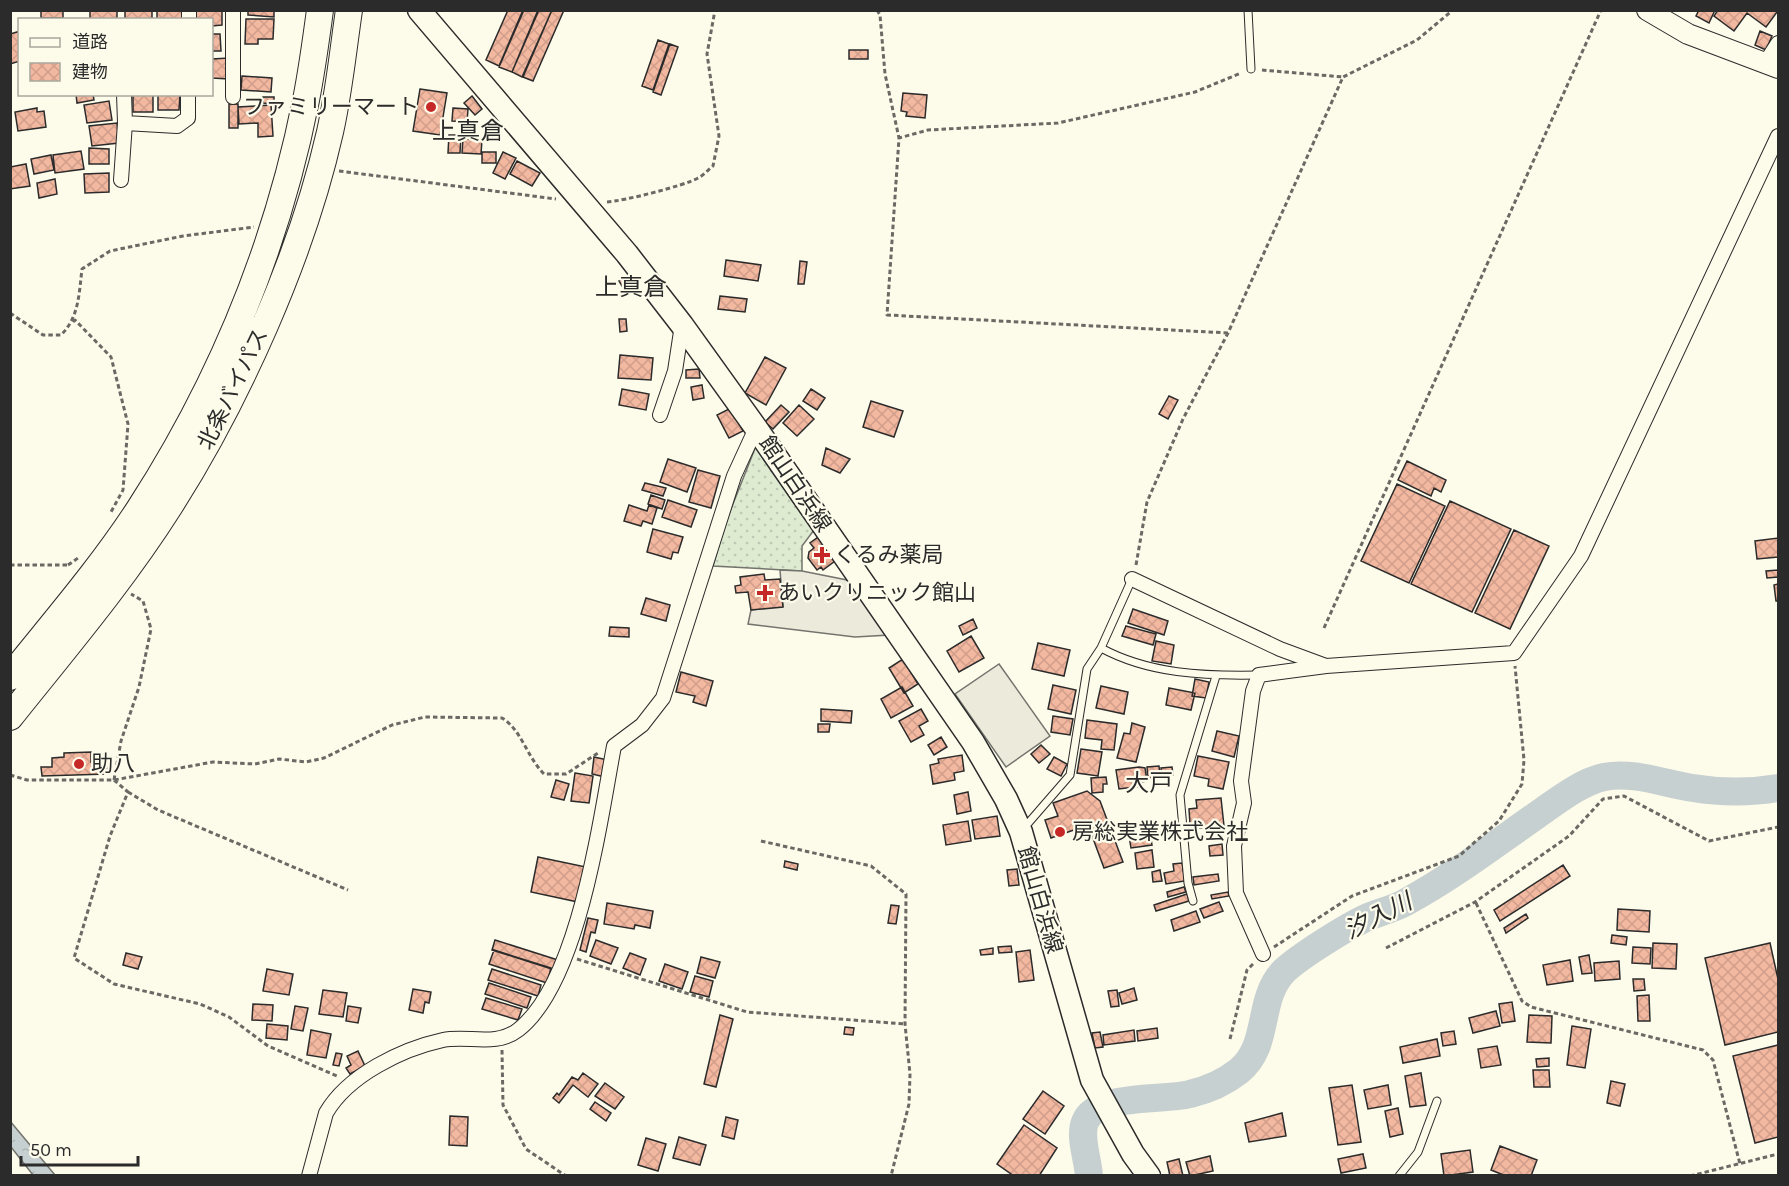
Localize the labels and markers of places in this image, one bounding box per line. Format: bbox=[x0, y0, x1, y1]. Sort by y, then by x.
place label: ファミリーマート bbox=[243, 94, 419, 120]
marker: ファミリーマート bbox=[424, 100, 438, 114]
place label: くるみ薬局 bbox=[834, 542, 944, 568]
marker: くるみ薬局 bbox=[815, 548, 829, 562]
place label: あいクリニック館山 bbox=[778, 580, 976, 606]
marker: あいクリニック館山 bbox=[756, 584, 774, 602]
place label: 助八 bbox=[91, 751, 135, 777]
marker: 助八 bbox=[72, 757, 86, 771]
place label: 房総実業株式会社 bbox=[1072, 819, 1248, 845]
marker: 房総実業株式会社 bbox=[1053, 825, 1067, 839]

